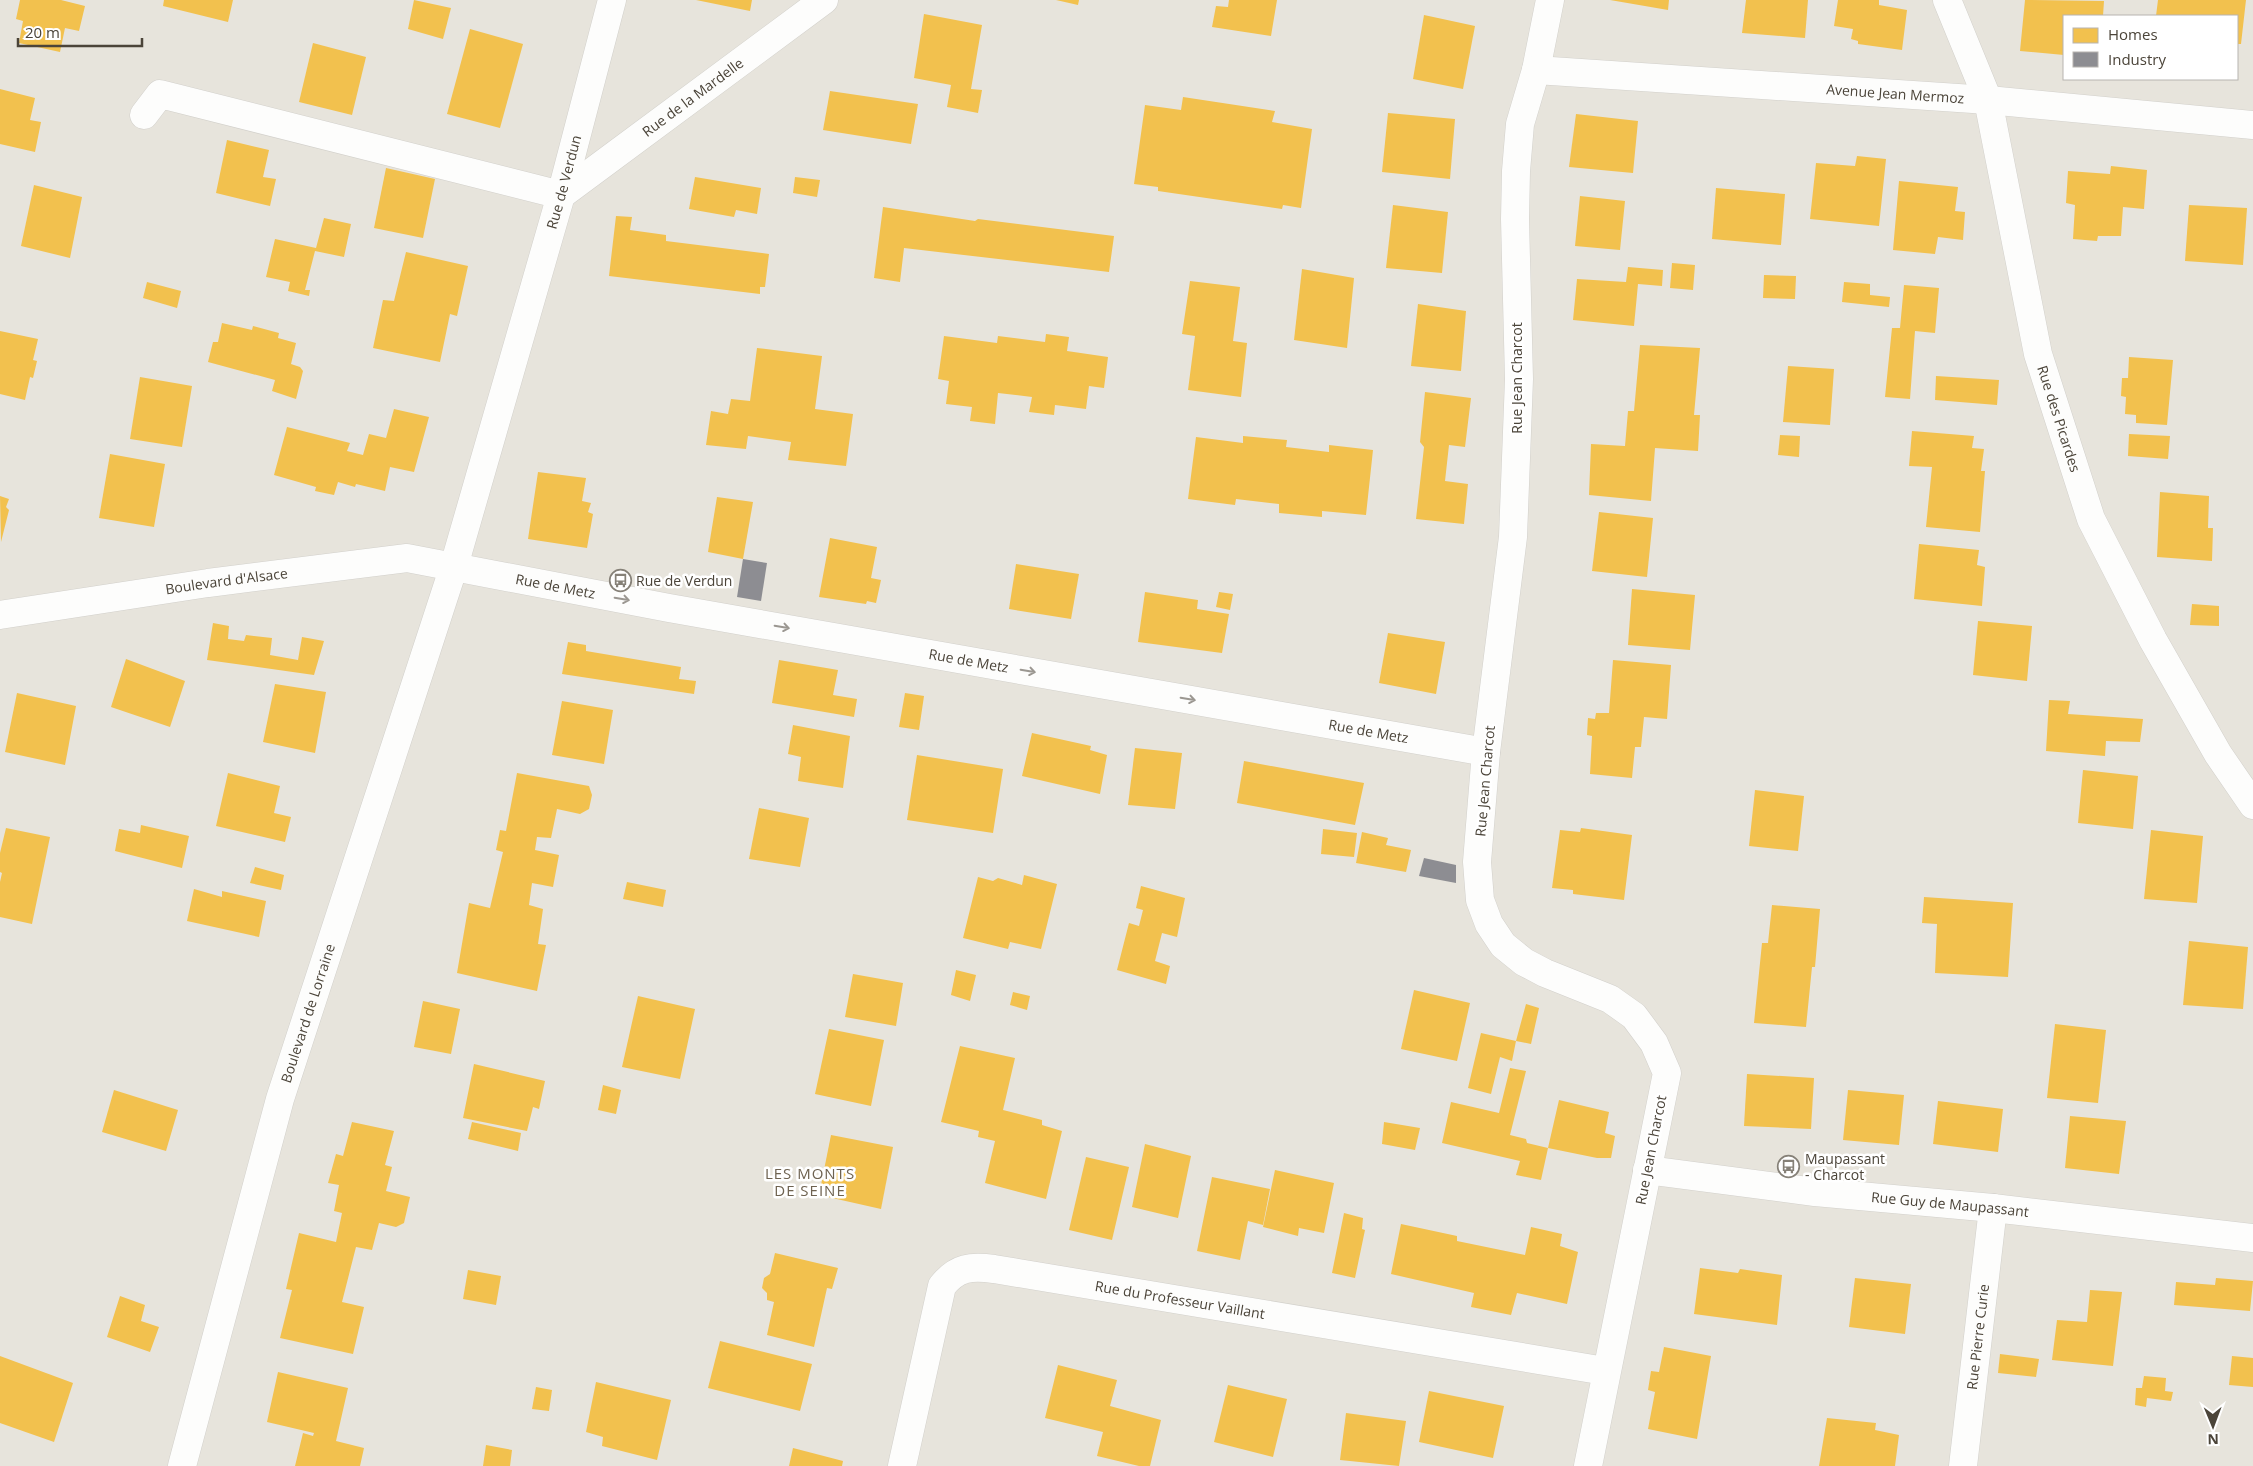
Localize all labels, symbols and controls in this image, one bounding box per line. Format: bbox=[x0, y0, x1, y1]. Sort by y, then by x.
scale bar bbox=[18, 15, 141, 47]
legend bbox=[2063, 15, 2238, 80]
text: 20 m bbox=[25, 22, 60, 42]
text: Homes bbox=[2108, 24, 2158, 44]
text: Industry bbox=[2108, 49, 2166, 69]
street label: Rue de la Mardelle bbox=[638, 53, 747, 141]
street label: Avenue Jean Mermoz bbox=[1826, 79, 1965, 107]
street label: Rue de Verdun bbox=[542, 133, 585, 231]
street label: Rue Jean Charcot bbox=[1507, 322, 1526, 434]
street label: Rue des Picardes bbox=[2033, 363, 2085, 475]
street label: Boulevard d'Alsace bbox=[164, 563, 289, 598]
street label: Rue de Metz bbox=[514, 569, 597, 603]
bus stop icon: Rue de Verdun bbox=[608, 569, 632, 593]
place label: Rue de Verdun bbox=[636, 571, 732, 590]
one-way arrow bbox=[614, 595, 630, 605]
one-way arrow bbox=[774, 623, 790, 633]
street label: Rue de Metz bbox=[927, 644, 1011, 677]
one-way arrow bbox=[1020, 666, 1036, 676]
one-way arrow bbox=[1180, 694, 1196, 704]
street label: Rue de Metz bbox=[1327, 714, 1410, 747]
street label: Rue Jean Charcot bbox=[1470, 725, 1499, 837]
street label: Boulevard de Lorraine bbox=[276, 941, 339, 1085]
street label: Rue Jean Charcot bbox=[1631, 1093, 1670, 1206]
place label: Maupassant - Charcot bbox=[1805, 1149, 1885, 1184]
bus stop icon: Maupassant - Charcot bbox=[1777, 1155, 1801, 1179]
district label: LES MONTS DE SEINE bbox=[765, 1163, 855, 1200]
street label: Rue Guy de Maupassant bbox=[1870, 1187, 2030, 1221]
street label: Rue du Professeur Vaillant bbox=[1094, 1276, 1266, 1323]
street label: Rue Pierre Curie bbox=[1962, 1283, 1993, 1391]
north arrow bbox=[2188, 1401, 2238, 1451]
text: N bbox=[2207, 1430, 2219, 1449]

